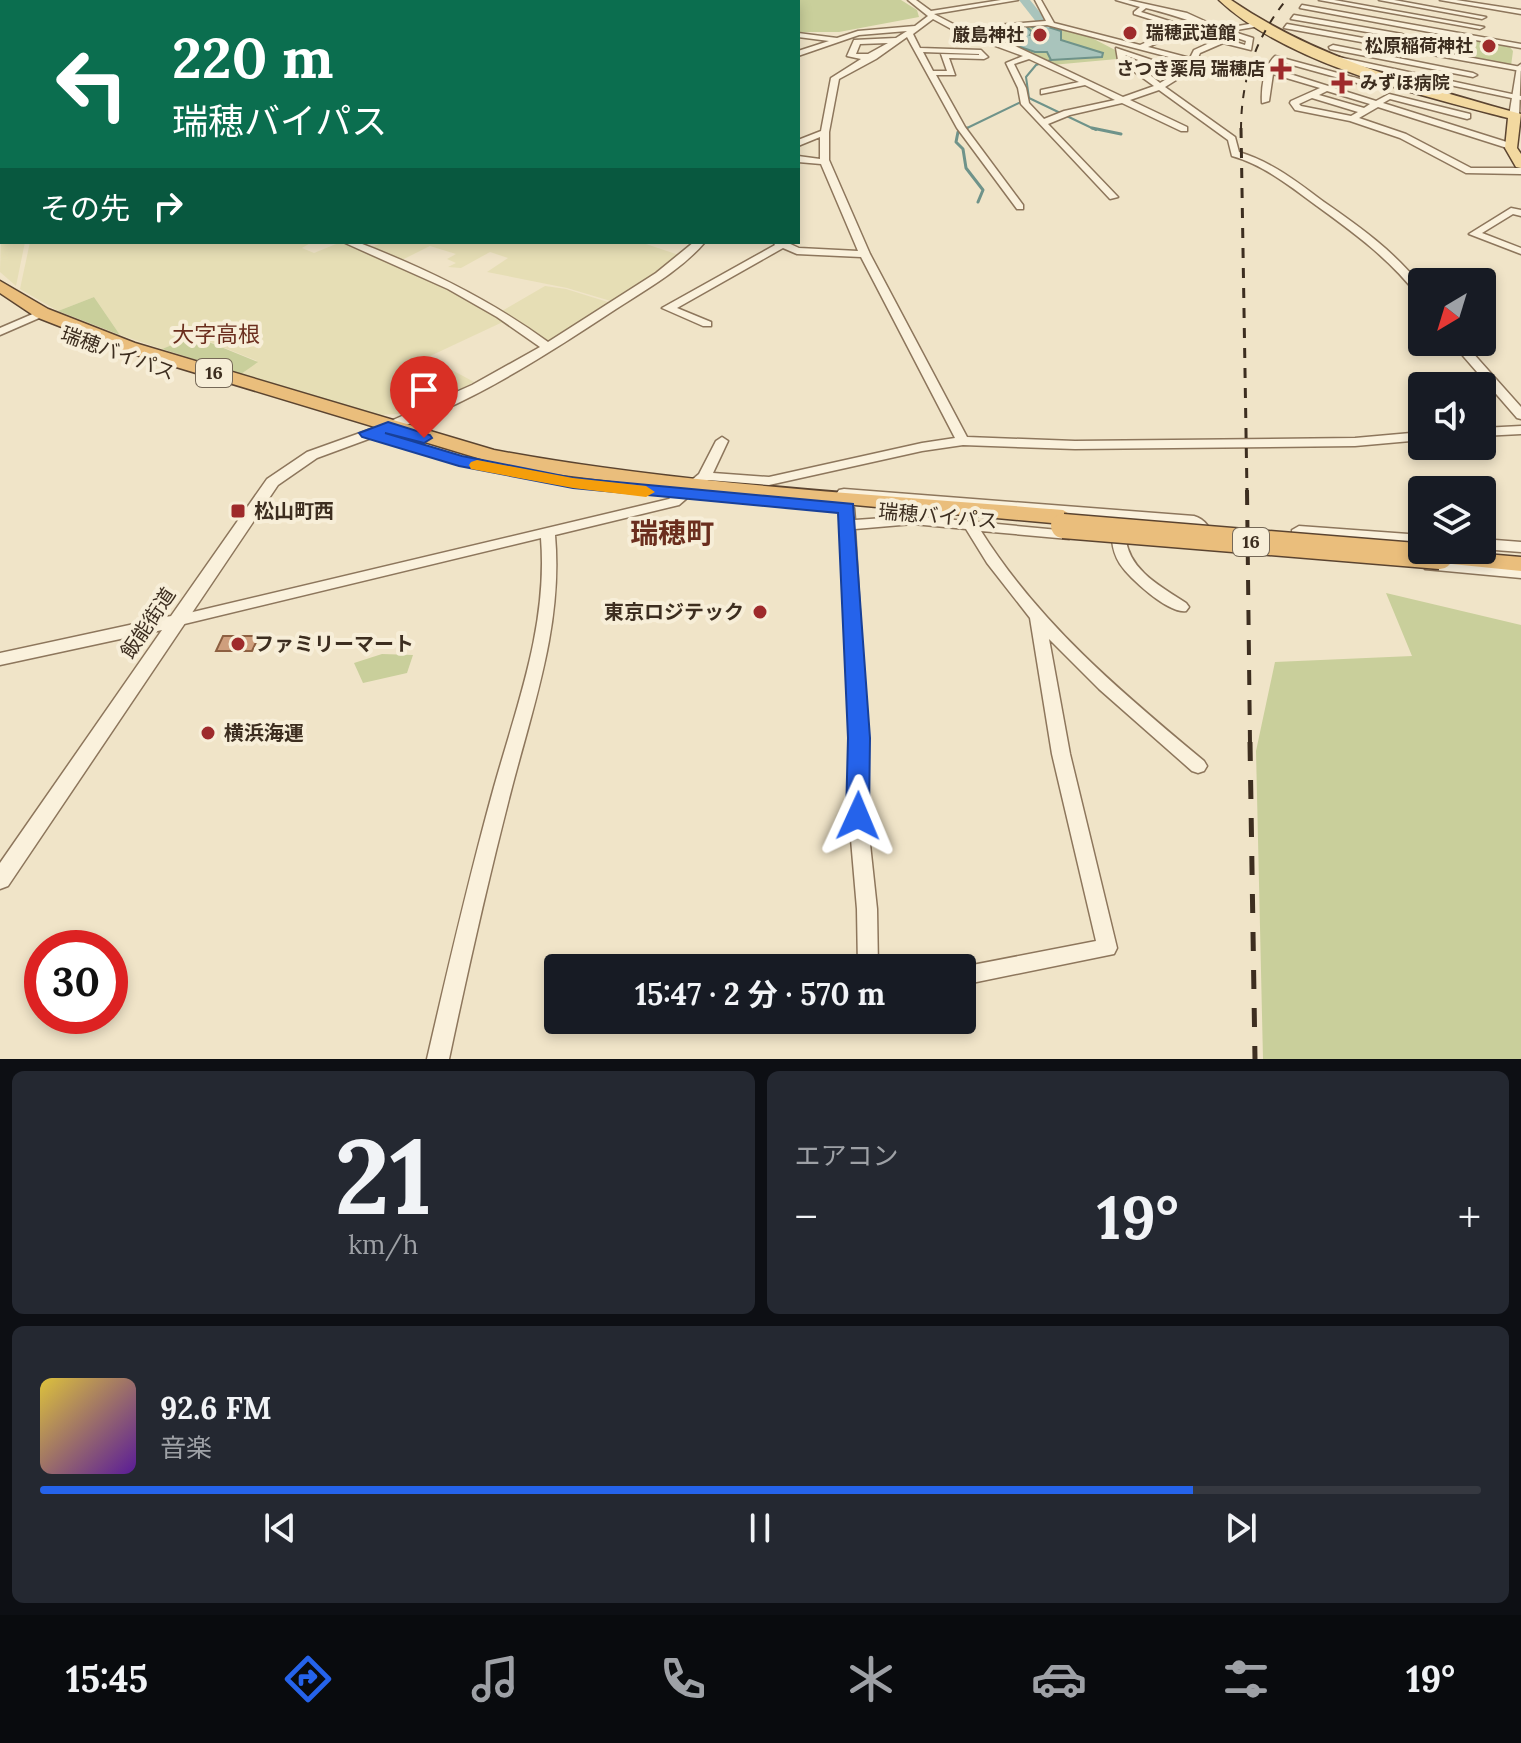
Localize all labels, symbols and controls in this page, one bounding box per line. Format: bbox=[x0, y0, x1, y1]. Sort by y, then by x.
place label: 瑞穂武道館 bbox=[1146, 21, 1236, 44]
text: 220 m bbox=[172, 22, 334, 93]
place label: 厳島神社 bbox=[952, 23, 1024, 46]
marker: 瑞穂武道館 bbox=[1121, 24, 1139, 42]
marker: 厳島神社 bbox=[1031, 26, 1049, 44]
icon: left bbox=[40, 32, 144, 136]
place label: 松原稲荷神社 bbox=[1365, 34, 1473, 57]
marker: 松原稲荷神社 bbox=[1480, 37, 1498, 55]
place label: さつき薬局 瑞穂店 bbox=[1116, 57, 1265, 80]
marker: さつき薬局 瑞穂店 bbox=[1272, 60, 1290, 78]
place label: みずほ病院 bbox=[1360, 71, 1450, 94]
marker: みずほ病院 bbox=[1331, 72, 1353, 94]
text: 瑞穂バイパス bbox=[172, 98, 387, 144]
icon: right bbox=[146, 184, 190, 228]
text: その先 bbox=[40, 189, 130, 227]
north arrow bbox=[1408, 268, 1496, 356]
map controls bbox=[1408, 268, 1496, 564]
street label: 瑞穂バイパス bbox=[58, 320, 179, 385]
district label: 大字高根 bbox=[172, 320, 260, 348]
pin bbox=[390, 356, 458, 438]
road number: 16 bbox=[196, 359, 232, 387]
icon: arrive bbox=[402, 368, 446, 412]
button: sound bbox=[1408, 372, 1496, 460]
button: layers bbox=[1408, 476, 1496, 564]
place label: 松山町西 bbox=[254, 498, 334, 523]
street label: 瑞穂バイパス bbox=[877, 498, 999, 533]
marker: 松山町西 bbox=[229, 502, 247, 520]
district label: 瑞穂町 bbox=[630, 515, 714, 551]
road number: 16 bbox=[1233, 528, 1269, 556]
street label: 飯能街道 bbox=[115, 583, 180, 663]
place label: 東京ロジテック bbox=[604, 599, 744, 624]
marker: 東京ロジテック bbox=[751, 603, 769, 621]
place label: ファミリーマート bbox=[254, 631, 414, 656]
marker: ファミリーマート bbox=[229, 635, 247, 653]
place label: 横浜海運 bbox=[224, 720, 304, 745]
marker: 横浜海運 bbox=[199, 724, 217, 742]
position arrow bbox=[816, 774, 900, 858]
speed limit sign: 30 bbox=[24, 930, 128, 1034]
text: 15:47 · 2 分 · 570 m bbox=[635, 975, 885, 1013]
text: 21 bbox=[334, 1109, 432, 1242]
text: エアコン bbox=[795, 1139, 899, 1172]
text: 19° bbox=[1097, 1179, 1179, 1255]
text: − bbox=[795, 1189, 818, 1245]
text: + bbox=[1458, 1189, 1481, 1245]
text: km/h bbox=[348, 1228, 418, 1261]
text: 92.6 FM bbox=[160, 1389, 272, 1427]
text: 音楽 bbox=[160, 1431, 212, 1464]
icon: previous bbox=[258, 1506, 302, 1550]
icon: pause bbox=[738, 1506, 782, 1550]
icon: next bbox=[1219, 1506, 1263, 1550]
icon: directions bbox=[280, 1651, 336, 1707]
icon: music bbox=[467, 1651, 523, 1707]
icon: phone bbox=[655, 1651, 711, 1707]
icon: climate bbox=[843, 1651, 899, 1707]
icon: car bbox=[1031, 1651, 1087, 1707]
icon: filters bbox=[1218, 1651, 1274, 1707]
text: 15:45 bbox=[66, 1656, 148, 1702]
text: 19° bbox=[1406, 1656, 1455, 1702]

